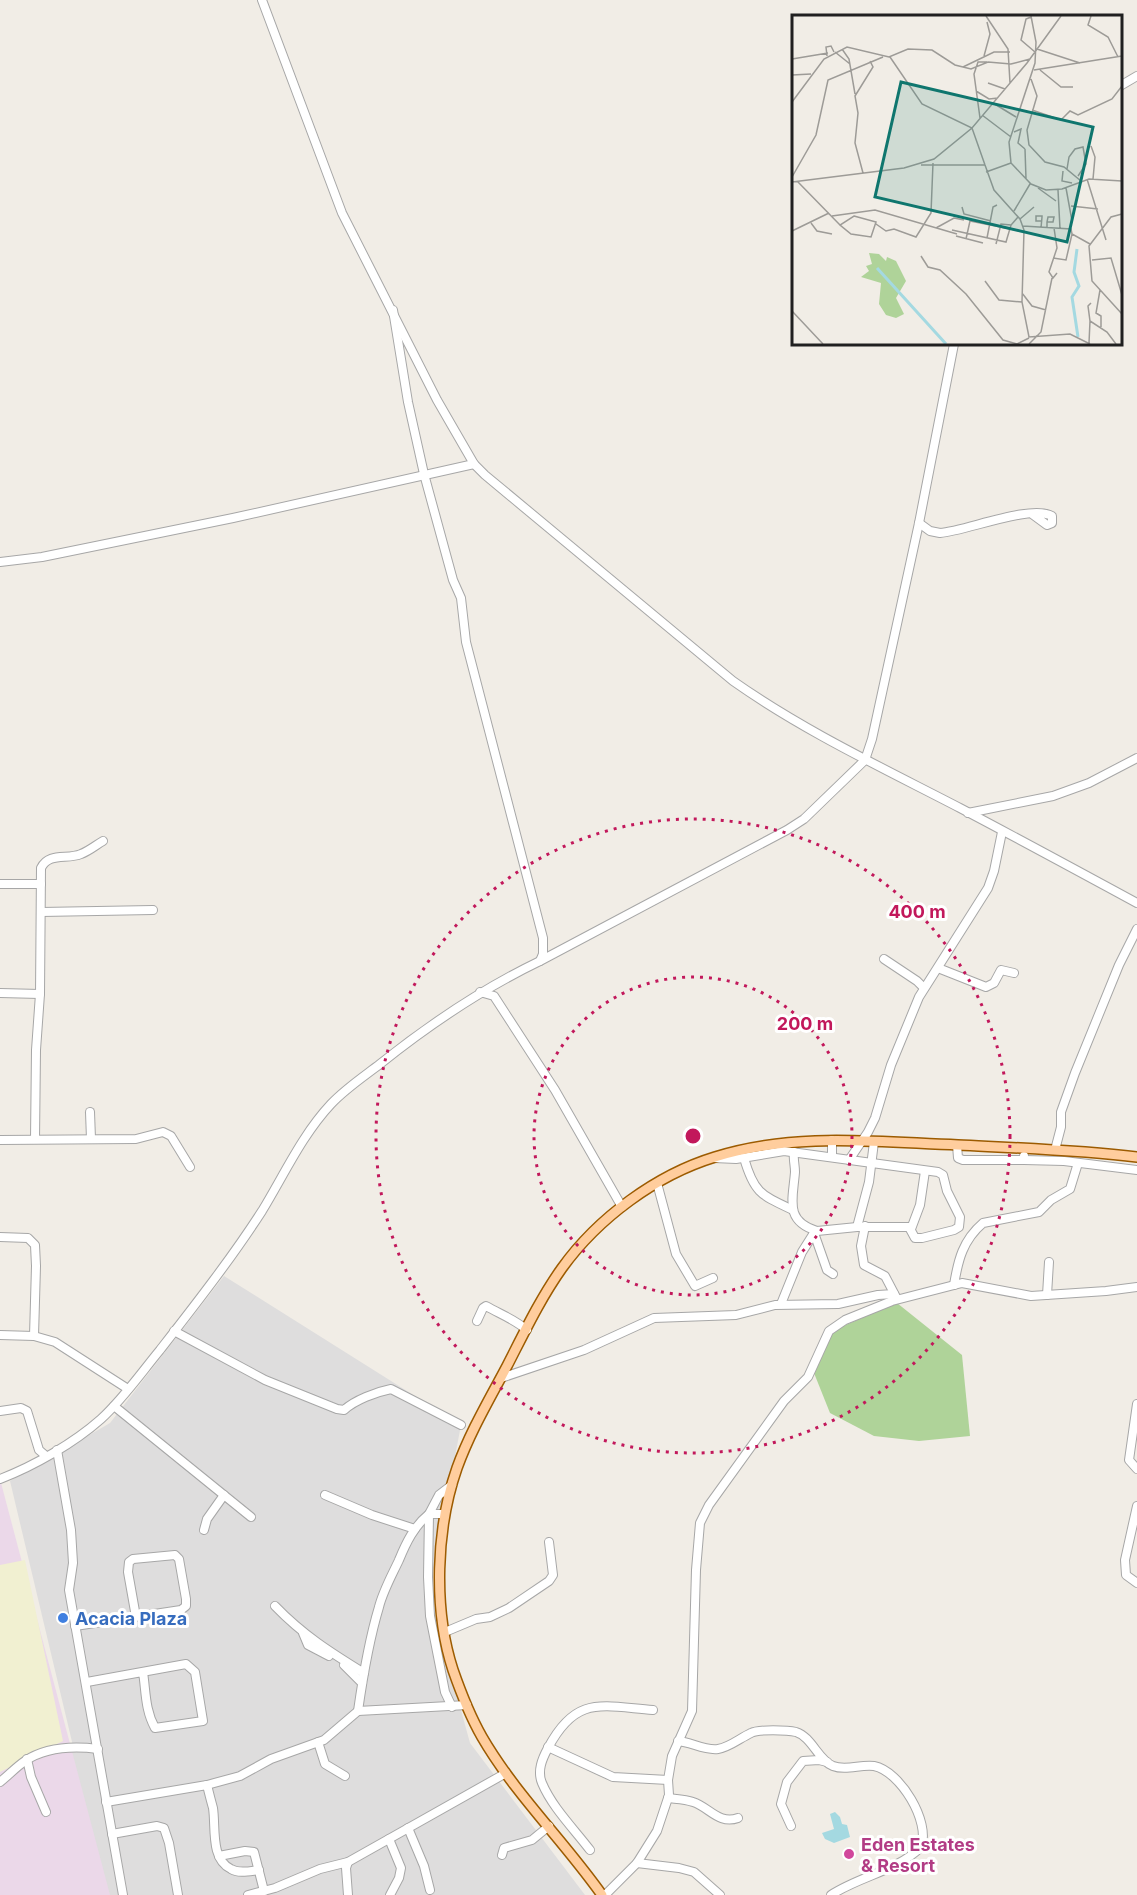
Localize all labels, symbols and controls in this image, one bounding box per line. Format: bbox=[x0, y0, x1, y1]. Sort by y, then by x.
inset map bbox=[792, 15, 1122, 345]
text: 400 m bbox=[888, 901, 946, 922]
text: 200 m bbox=[777, 1013, 833, 1034]
centre of rings bbox=[683, 1126, 703, 1146]
place label: Acacia Plaza bbox=[75, 1608, 187, 1629]
marker: Acacia Plaza bbox=[56, 1611, 70, 1625]
place label: Eden Estates & Resort bbox=[861, 1834, 975, 1876]
marker: Eden Estates & Resort bbox=[842, 1847, 856, 1861]

